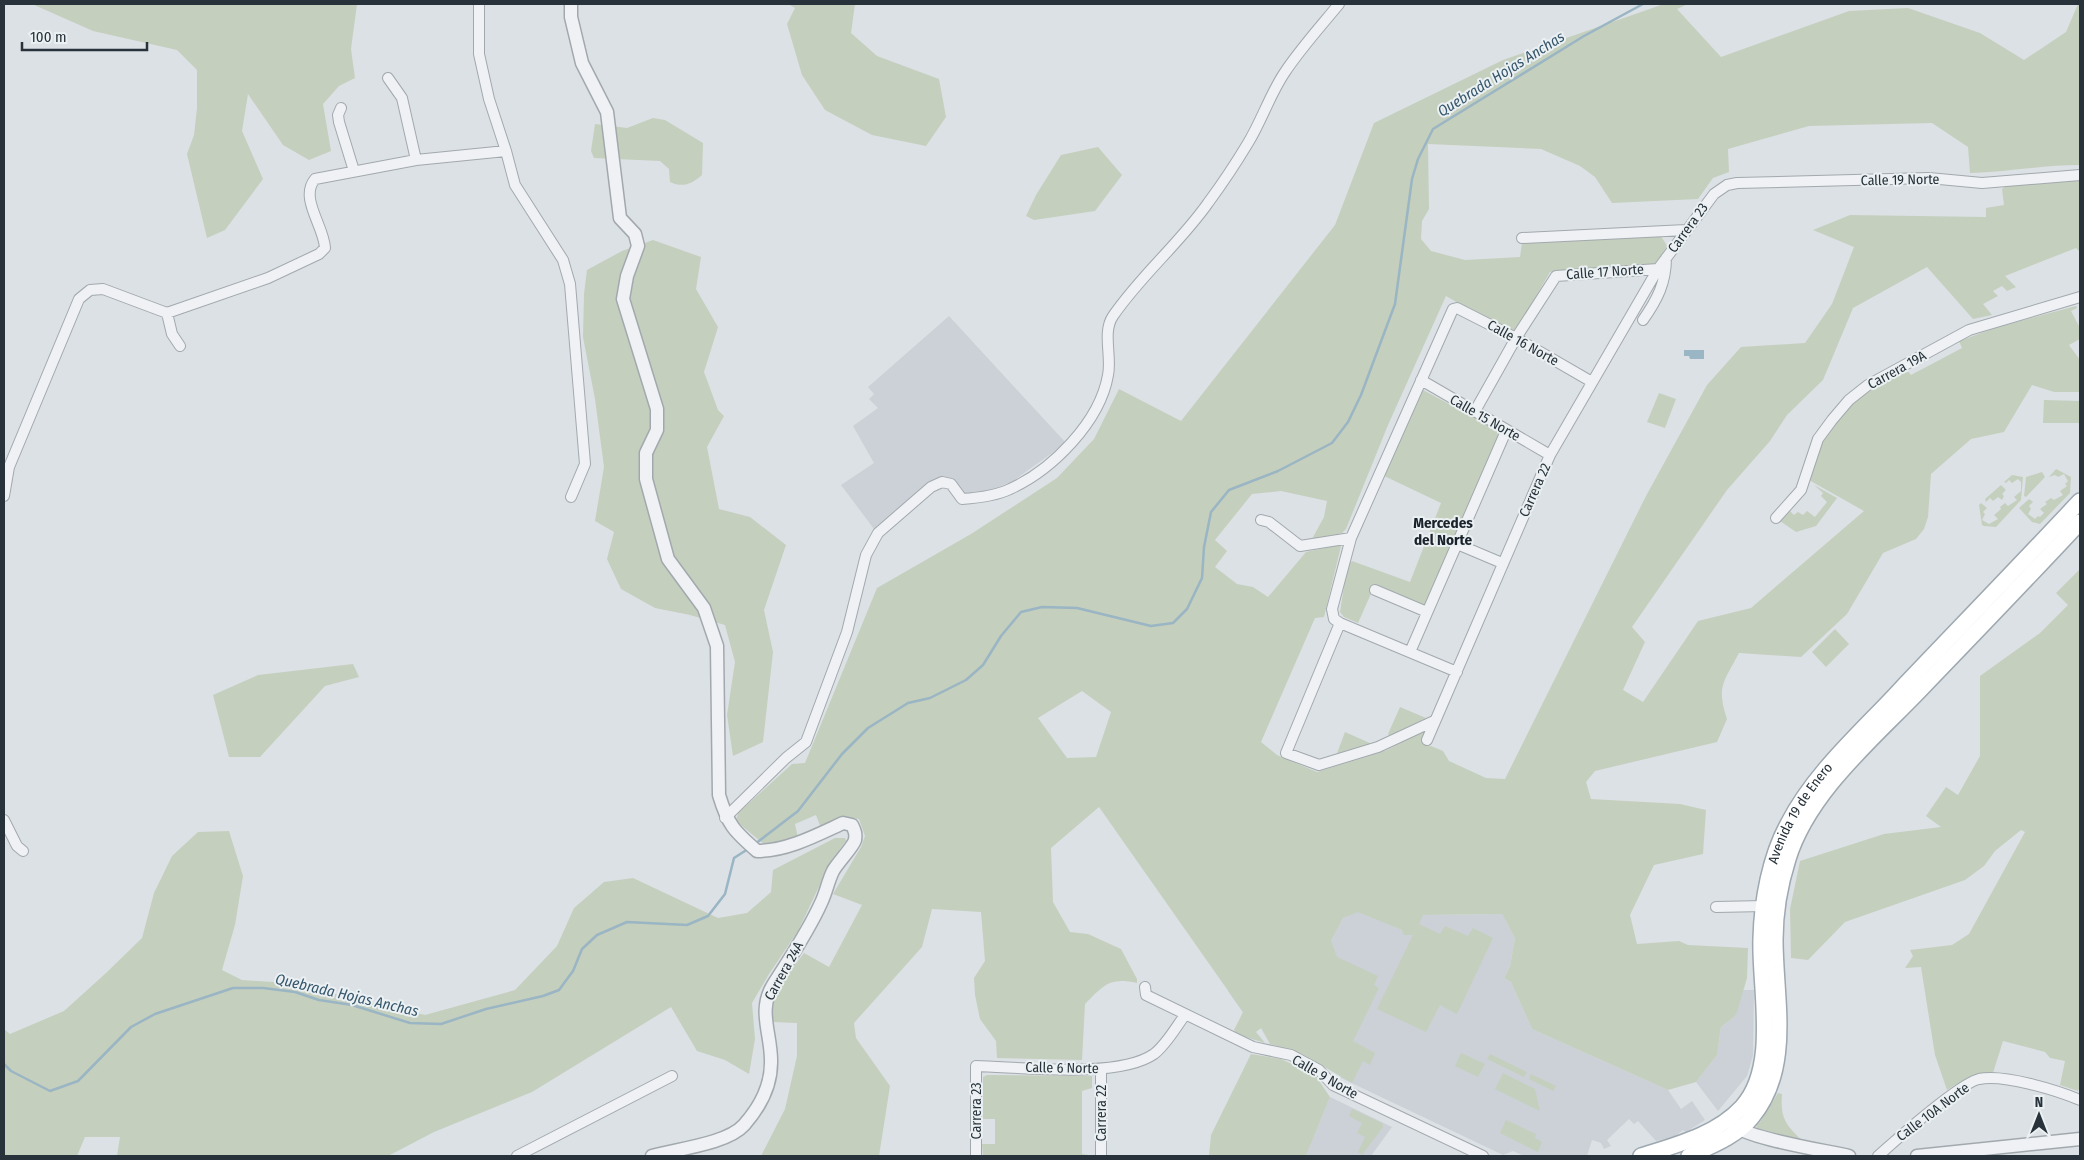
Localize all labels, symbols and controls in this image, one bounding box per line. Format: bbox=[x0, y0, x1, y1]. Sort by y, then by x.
scale bar bbox=[22, 20, 148, 52]
water label: Quebrada Hojas Anchas bbox=[1434, 27, 1568, 120]
text: 100 m bbox=[30, 28, 67, 46]
street label: Calle 19 Norte bbox=[1860, 171, 1940, 189]
street label: Carrera 23 bbox=[1664, 200, 1712, 256]
street label: Calle 17 Norte bbox=[1566, 261, 1644, 283]
street label: Calle 16 Norte bbox=[1484, 316, 1562, 370]
street label: Carrera 19A bbox=[1865, 347, 1930, 393]
street label: Calle 15 Norte bbox=[1447, 391, 1523, 445]
street label: Carrera 22 bbox=[1516, 460, 1554, 520]
district label: Mercedes del Norte bbox=[1413, 514, 1473, 549]
street label: Avenida 19 de Enero bbox=[1764, 759, 1836, 866]
street label: Carrera 24A bbox=[761, 938, 807, 1003]
water label: Quebrada Hojas Anchas bbox=[274, 970, 421, 1020]
street label: Calle 9 Norte bbox=[1289, 1051, 1361, 1103]
street label: Calle 6 Norte bbox=[1025, 1059, 1099, 1077]
street label: Calle 10A Norte bbox=[1893, 1079, 1973, 1145]
street label: Carrera 23 bbox=[968, 1082, 985, 1140]
street label: Carrera 22 bbox=[1093, 1084, 1110, 1142]
north arrow bbox=[2014, 1090, 2064, 1140]
text: N bbox=[2035, 1094, 2043, 1111]

